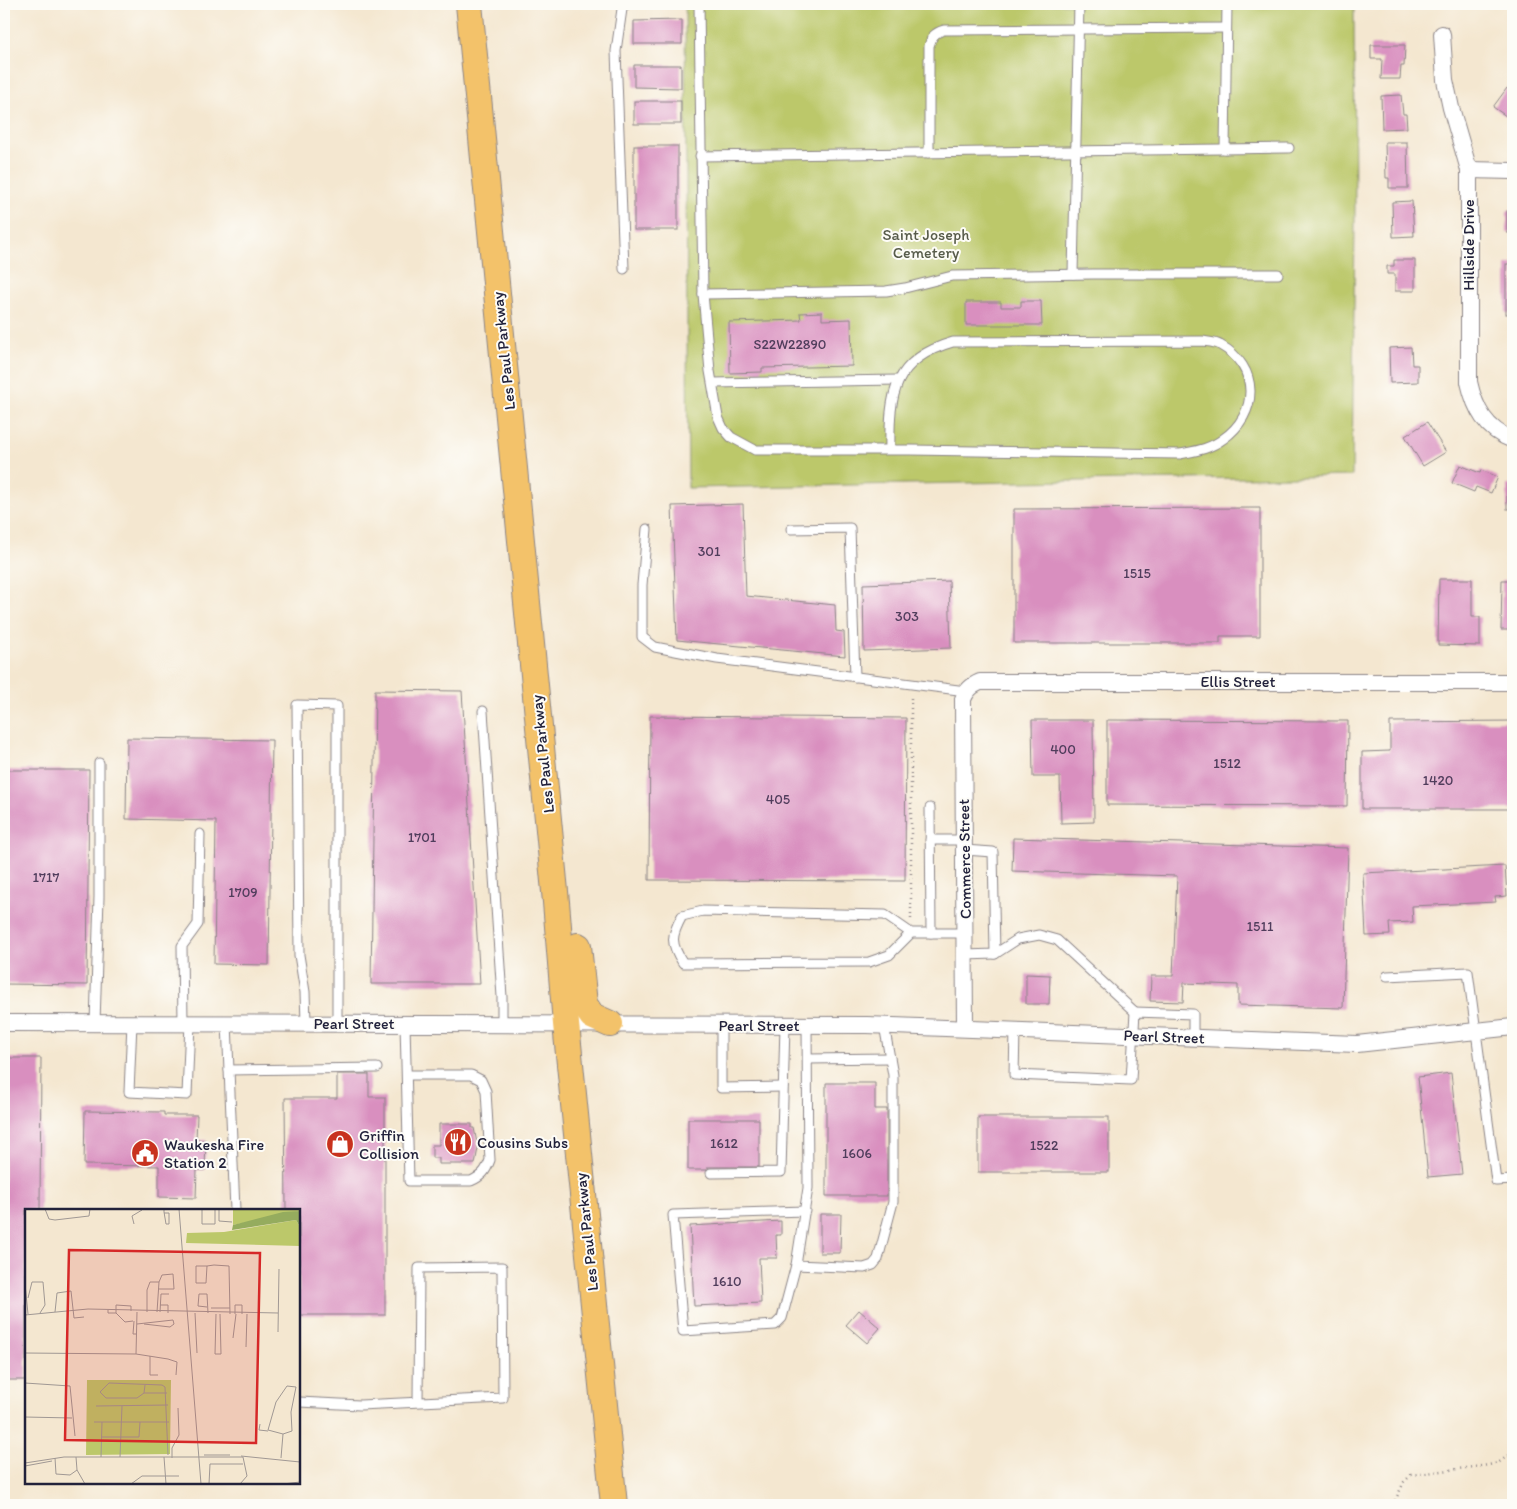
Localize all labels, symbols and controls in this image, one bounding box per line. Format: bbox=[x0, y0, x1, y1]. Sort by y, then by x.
street label: Hillside Drive bbox=[1459, 199, 1478, 291]
park label: Saint Joseph Cemetery bbox=[882, 225, 970, 262]
street label: Les Paul Parkway bbox=[488, 290, 519, 411]
house number: S22W22890 bbox=[754, 336, 826, 353]
house number: 301 bbox=[698, 543, 721, 560]
house number: 1515 bbox=[1123, 565, 1151, 582]
house number: 303 bbox=[895, 608, 919, 625]
street label: Ellis Street bbox=[1200, 672, 1276, 691]
street label: Les Paul Parkway bbox=[527, 693, 558, 814]
house number: 400 bbox=[1050, 741, 1076, 758]
house number: 1512 bbox=[1213, 755, 1241, 772]
house number: 1420 bbox=[1423, 772, 1453, 789]
house number: 405 bbox=[766, 791, 790, 808]
street label: Commerce Street bbox=[954, 799, 975, 919]
house number: 1701 bbox=[408, 829, 437, 846]
house number: 1717 bbox=[33, 869, 59, 886]
house number: 1709 bbox=[228, 884, 258, 901]
house number: 1511 bbox=[1247, 918, 1274, 935]
street label: Pearl Street bbox=[313, 1014, 395, 1033]
street label: Pearl Street bbox=[718, 1016, 800, 1035]
street label: Pearl Street bbox=[1123, 1026, 1205, 1047]
place label: Griffin Collision bbox=[359, 1126, 419, 1163]
restaurant icon: Cousins Subs bbox=[443, 1127, 473, 1157]
shop icon: Griffin Collision bbox=[325, 1129, 355, 1159]
place label: Cousins Subs bbox=[477, 1133, 568, 1152]
place label: Waukesha Fire Station 2 bbox=[164, 1135, 264, 1172]
house number: 1612 bbox=[710, 1135, 739, 1152]
house number: 1522 bbox=[1030, 1137, 1059, 1154]
public building icon: Waukesha Fire Station 2 bbox=[130, 1138, 160, 1168]
house number: 1606 bbox=[842, 1145, 872, 1162]
street label: Les Paul Parkway bbox=[571, 1171, 602, 1292]
inset map bbox=[25, 1209, 300, 1484]
house number: 1610 bbox=[712, 1273, 742, 1290]

